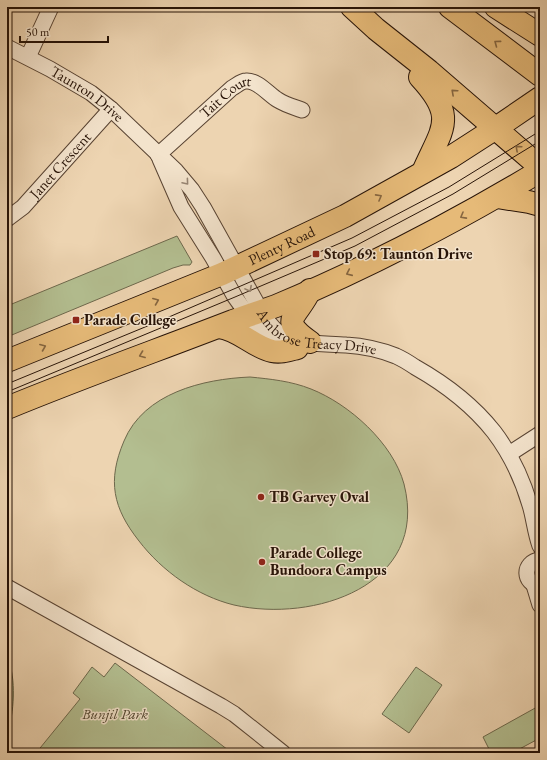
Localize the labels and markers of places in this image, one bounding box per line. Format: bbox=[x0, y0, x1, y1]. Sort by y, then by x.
place label: Stop 69: Taunton Drive bbox=[324, 244, 473, 263]
marker: Stop 69: Taunton Drive bbox=[311, 249, 321, 259]
place label: Parade College bbox=[84, 310, 176, 329]
marker: Parade College bbox=[71, 315, 81, 325]
place label: TB Garvey Oval bbox=[269, 487, 370, 506]
marker: TB Garvey Oval bbox=[256, 492, 266, 502]
place label: Parade College Bundoora Campus bbox=[270, 543, 387, 579]
marker: Parade College Bundoora Campus bbox=[257, 557, 267, 567]

